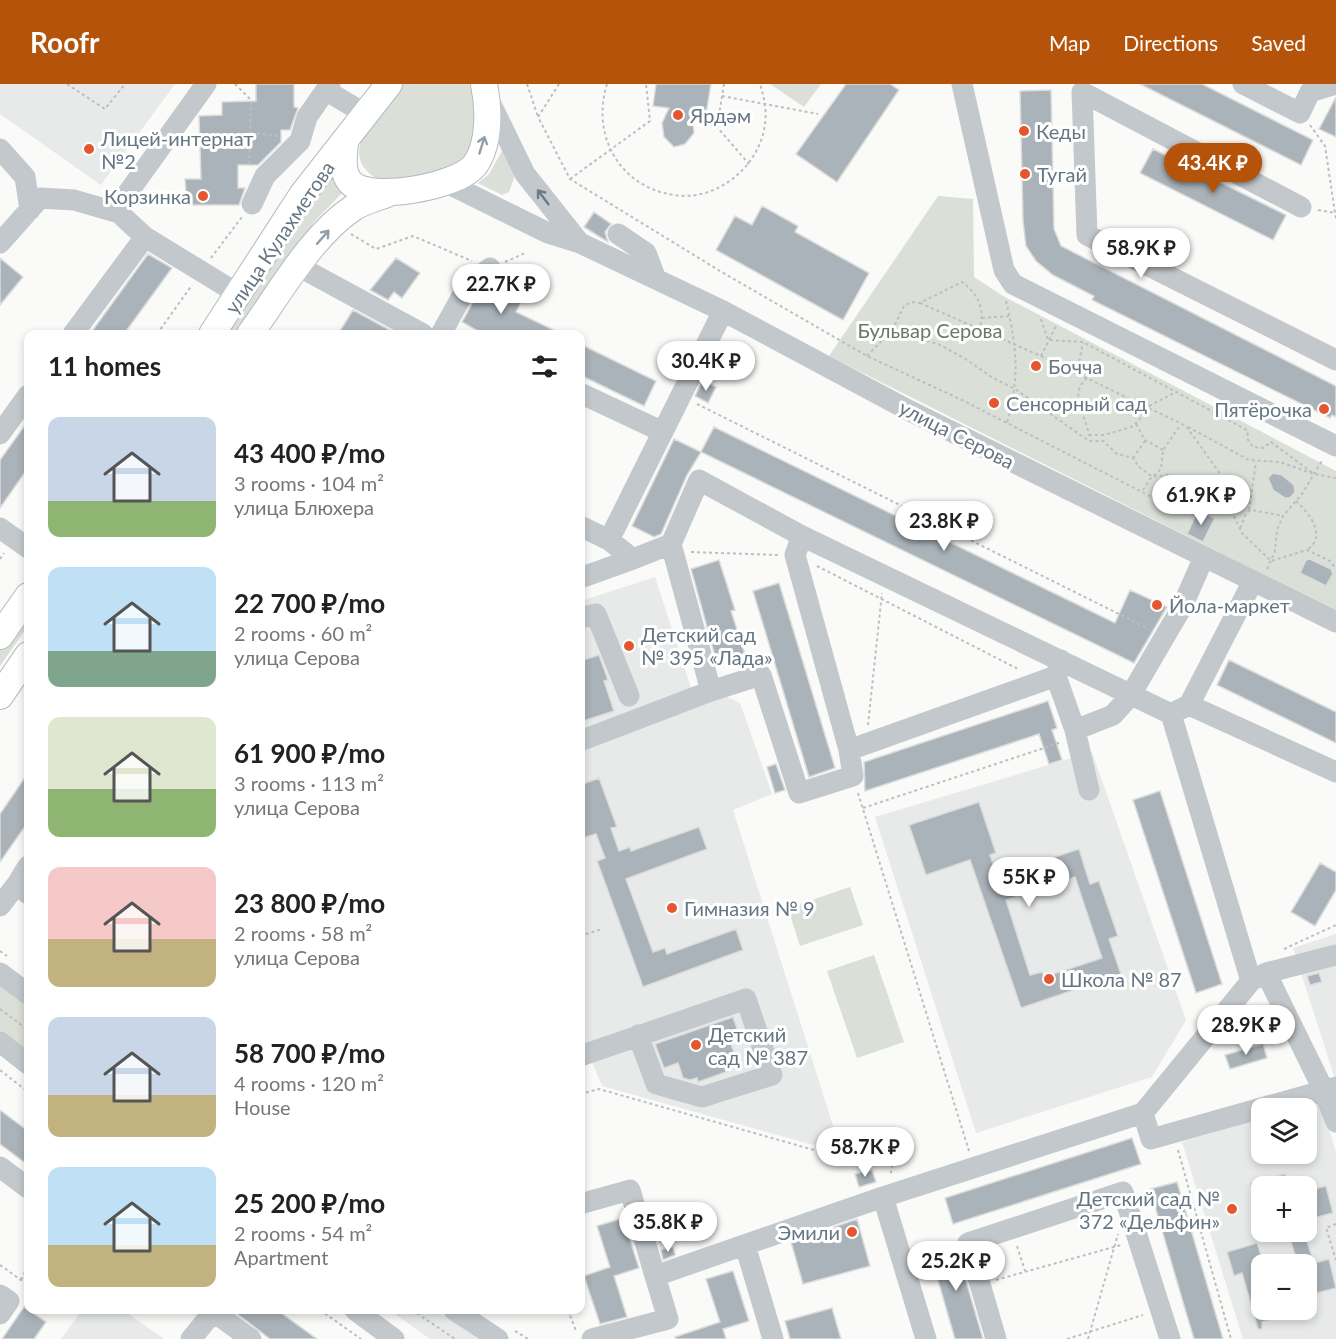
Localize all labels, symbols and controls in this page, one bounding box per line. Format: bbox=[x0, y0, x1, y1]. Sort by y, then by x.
text: Roofr bbox=[30, 25, 99, 59]
text: Map bbox=[1049, 30, 1090, 55]
text: Directions bbox=[1123, 30, 1218, 55]
text: Saved bbox=[1251, 30, 1306, 55]
place label: Ярдәм bbox=[689, 103, 751, 127]
marker: Ярдәм bbox=[671, 108, 685, 122]
place label: Кеды bbox=[1036, 119, 1086, 143]
marker: Кеды bbox=[1017, 124, 1031, 138]
place label: Лицей-интернат №2 bbox=[100, 126, 254, 173]
one-way arrow bbox=[477, 136, 488, 155]
marker: Лицей-интернат №2 bbox=[82, 142, 96, 156]
pin: 43.4K ₽ bbox=[1158, 143, 1268, 194]
text: 43.4K ₽ bbox=[1178, 150, 1248, 174]
street label: улица Кулахметова bbox=[219, 156, 339, 318]
place label: Тугай bbox=[1037, 162, 1087, 186]
marker: Тугай bbox=[1018, 167, 1032, 181]
place label: Корзинка bbox=[104, 184, 191, 208]
marker: Корзинка bbox=[196, 189, 210, 203]
one-way arrow bbox=[536, 190, 549, 206]
pin: 58.9K ₽ bbox=[1086, 228, 1196, 279]
one-way arrow bbox=[316, 230, 330, 245]
text: 58.9K ₽ bbox=[1106, 235, 1176, 259]
pin: 22.7K ₽ bbox=[446, 264, 556, 315]
text: 22.7K ₽ bbox=[466, 271, 536, 295]
park label: Бульвар Серова bbox=[858, 318, 1002, 342]
pin: 30.4K ₽ bbox=[651, 341, 761, 392]
text: 30.4K ₽ bbox=[671, 348, 741, 372]
text: 11 homes bbox=[48, 350, 161, 382]
icon: filters bbox=[528, 350, 561, 383]
place label: Бочча bbox=[1048, 354, 1102, 378]
marker: Бочча bbox=[1029, 359, 1043, 373]
place label: Сенсорный сад bbox=[1006, 391, 1147, 415]
street label: улица Серова bbox=[895, 395, 1019, 473]
marker: Сенсорный сад bbox=[987, 396, 1001, 410]
place label: Пятёрочка bbox=[1214, 397, 1312, 421]
marker: Пятёрочка bbox=[1317, 402, 1331, 416]
text: 43 400 ₽/mo bbox=[234, 437, 385, 469]
icon: home bbox=[96, 441, 168, 513]
text: 3 rooms · 104 m² bbox=[234, 471, 384, 495]
pin: 61.9K ₽ bbox=[1146, 475, 1256, 526]
text: 61.9K ₽ bbox=[1166, 482, 1236, 506]
text: улица Блюхера bbox=[234, 495, 374, 519]
pin: 23.8K ₽ bbox=[889, 501, 999, 552]
text: 23.8K ₽ bbox=[909, 508, 979, 532]
text: 22 700 ₽/mo bbox=[234, 587, 385, 619]
icon: home bbox=[96, 591, 168, 663]
place label: Йола-маркет bbox=[1169, 593, 1290, 617]
marker: Йола-маркет bbox=[1150, 598, 1164, 612]
text: 2 rooms · 60 m² bbox=[234, 621, 372, 645]
place label: Детский сад № 395 «Лада» bbox=[641, 622, 773, 669]
marker: Детский сад № 395 «Лада» bbox=[622, 639, 636, 653]
text: улица Серова bbox=[234, 645, 360, 669]
text: 61 900 ₽/mo bbox=[234, 737, 385, 769]
icon: home bbox=[96, 741, 168, 813]
text: 3 rooms · 113 m² bbox=[234, 771, 384, 795]
text: улица Серова bbox=[234, 795, 360, 819]
pin: 55K ₽ bbox=[987, 857, 1071, 908]
text: 55K ₽ bbox=[1002, 864, 1056, 888]
text: 23 800 ₽/mo bbox=[234, 887, 385, 919]
icon: home bbox=[96, 891, 168, 963]
place label: Гимназия № 9 bbox=[684, 896, 815, 920]
marker: Гимназия № 9 bbox=[665, 901, 679, 915]
text: 2 rooms · 58 m² bbox=[234, 921, 372, 945]
text: улица Серова bbox=[234, 945, 360, 969]
place label: Школа № 87 bbox=[1061, 967, 1182, 991]
marker: Школа № 87 bbox=[1042, 972, 1056, 986]
pin: 28.9K ₽ bbox=[1191, 1005, 1301, 1056]
text: 28.9K ₽ bbox=[1211, 1012, 1281, 1036]
place label: Детский сад № 387 bbox=[708, 1022, 808, 1069]
text: 58 700 ₽/mo bbox=[234, 1037, 385, 1069]
marker: Детский сад № 387 bbox=[689, 1038, 703, 1052]
icon: home bbox=[96, 1041, 168, 1113]
text: 4 rooms · 120 m² bbox=[234, 1071, 384, 1095]
text: House bbox=[234, 1095, 291, 1119]
map controls bbox=[1251, 1098, 1317, 1320]
button: layers bbox=[1251, 1098, 1317, 1164]
pin: 58.7K ₽ bbox=[810, 1127, 920, 1178]
text: 58.7K ₽ bbox=[830, 1134, 900, 1158]
button: + bbox=[1251, 1176, 1317, 1242]
place label: Детский сад № 372 «Дельфин» bbox=[1077, 1186, 1220, 1233]
text: 25 200 ₽/mo bbox=[234, 1187, 385, 1219]
icon: home bbox=[96, 1191, 168, 1263]
pin: 35.8K ₽ bbox=[613, 1202, 723, 1253]
marker: Детский сад № 372 «Дельфин» bbox=[1225, 1202, 1239, 1216]
text: 35.8K ₽ bbox=[633, 1209, 703, 1233]
place label: Эмили bbox=[778, 1220, 840, 1244]
text: 2 rooms · 54 m² bbox=[234, 1221, 372, 1245]
marker: Эмили bbox=[845, 1225, 859, 1239]
pin: 25.2K ₽ bbox=[901, 1241, 1011, 1292]
text: Apartment bbox=[234, 1245, 328, 1269]
text: 25.2K ₽ bbox=[921, 1248, 991, 1272]
button: − bbox=[1251, 1254, 1317, 1320]

